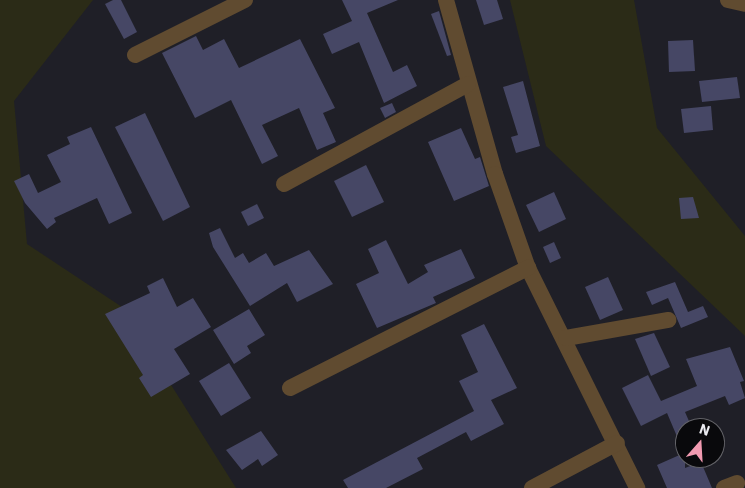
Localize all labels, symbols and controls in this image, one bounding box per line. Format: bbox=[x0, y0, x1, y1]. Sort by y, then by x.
north arrow bbox=[675, 418, 725, 468]
text: N bbox=[697, 420, 712, 440]

